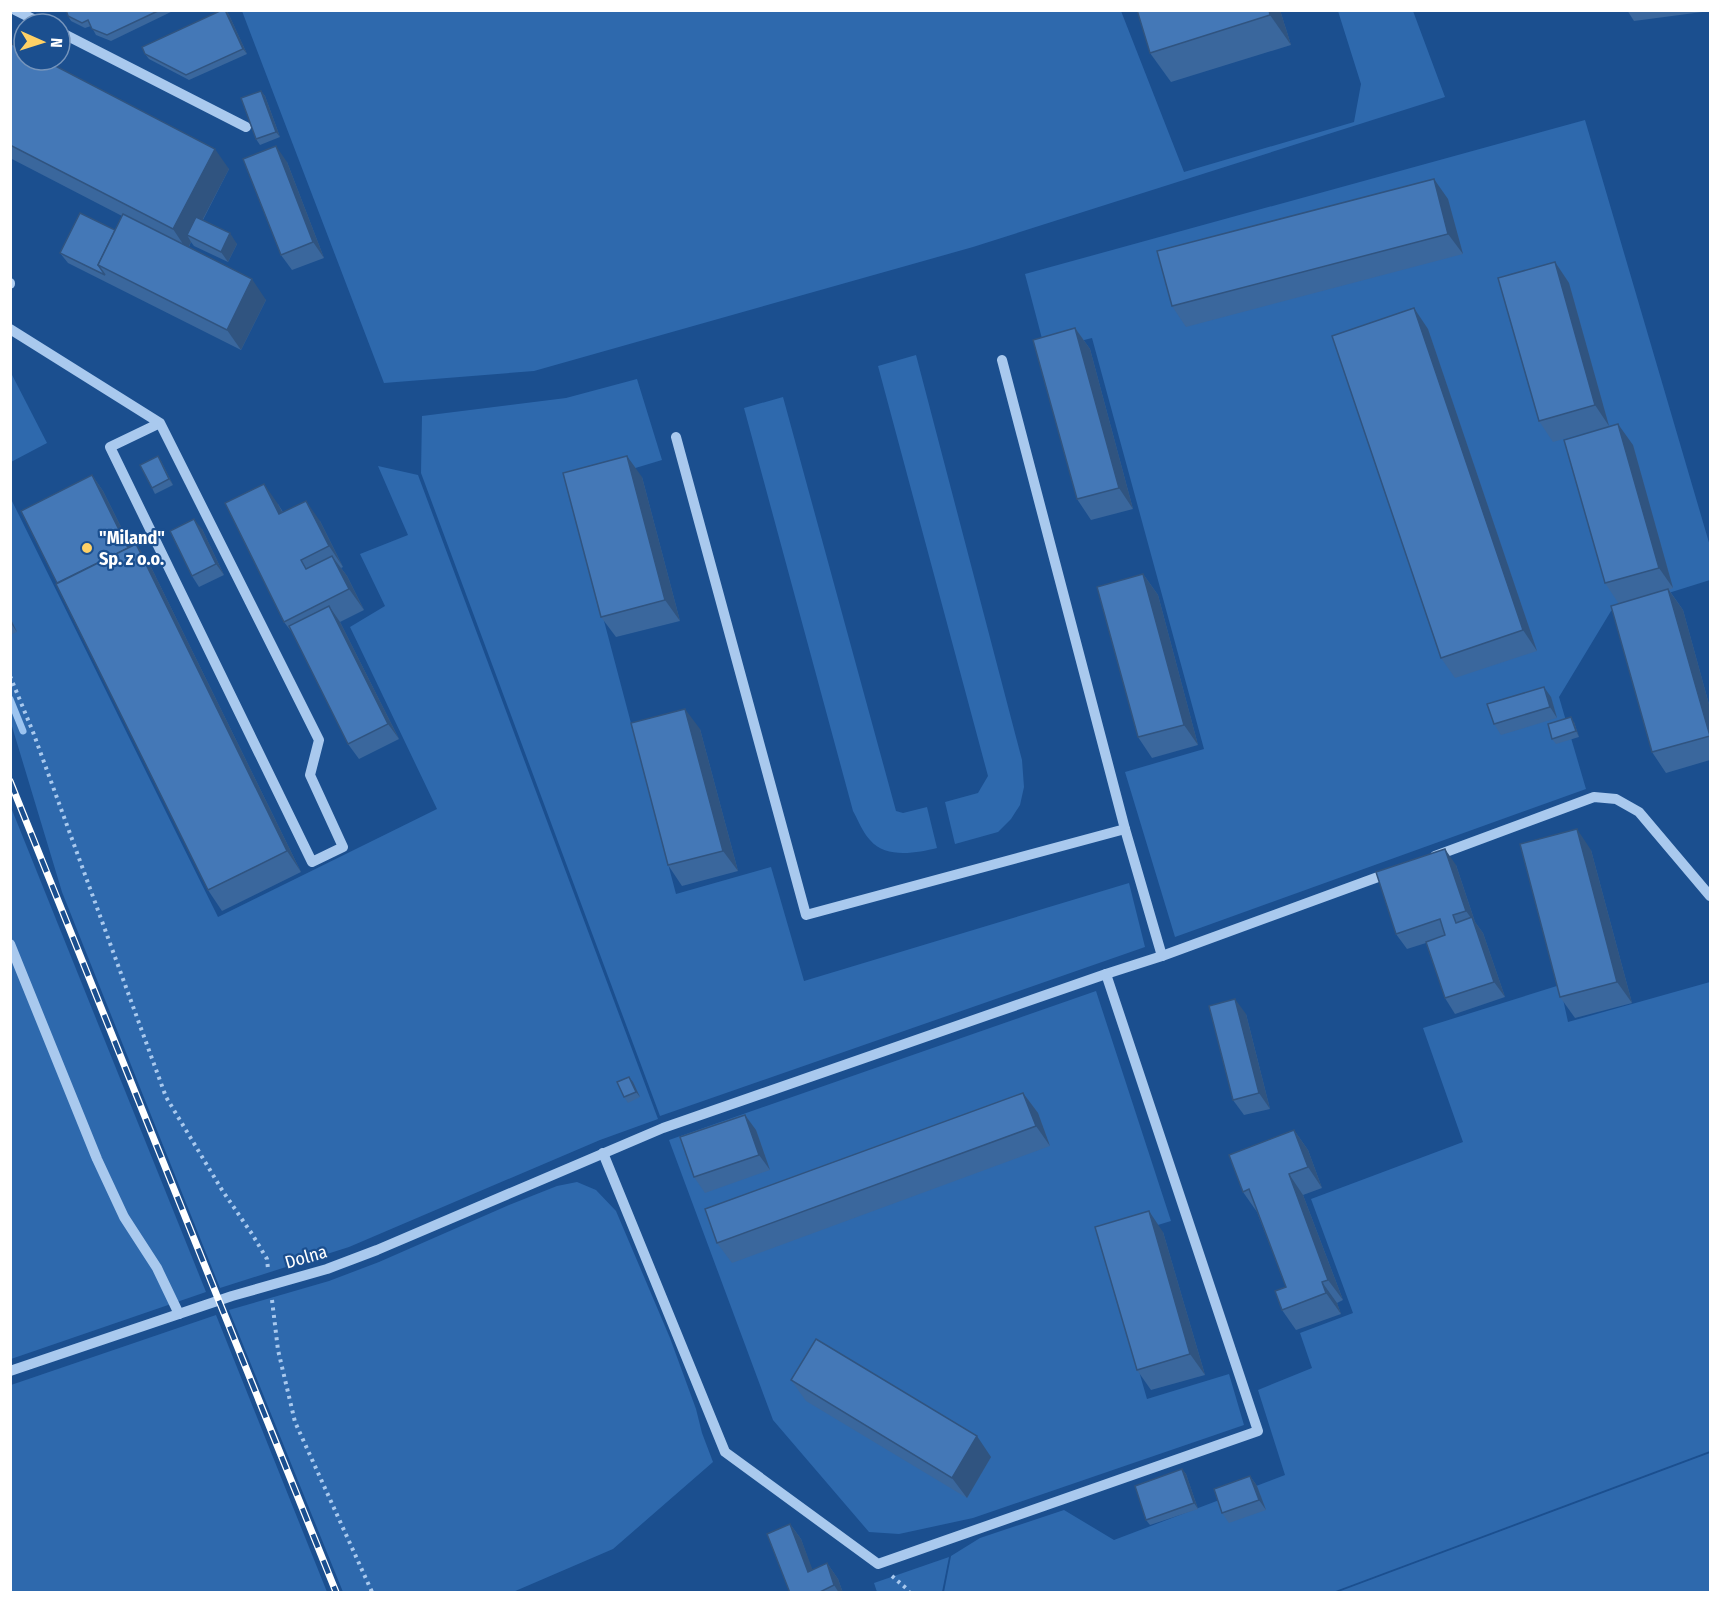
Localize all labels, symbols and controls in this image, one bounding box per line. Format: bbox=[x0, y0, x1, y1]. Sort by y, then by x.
north arrow bbox=[12, 12, 72, 72]
text: N bbox=[47, 37, 66, 48]
place label: "Miland" Sp. z o.o. bbox=[99, 527, 165, 570]
marker: "Miland" Sp. z o.o. bbox=[80, 541, 94, 555]
street label: Dolna bbox=[282, 1240, 330, 1273]

